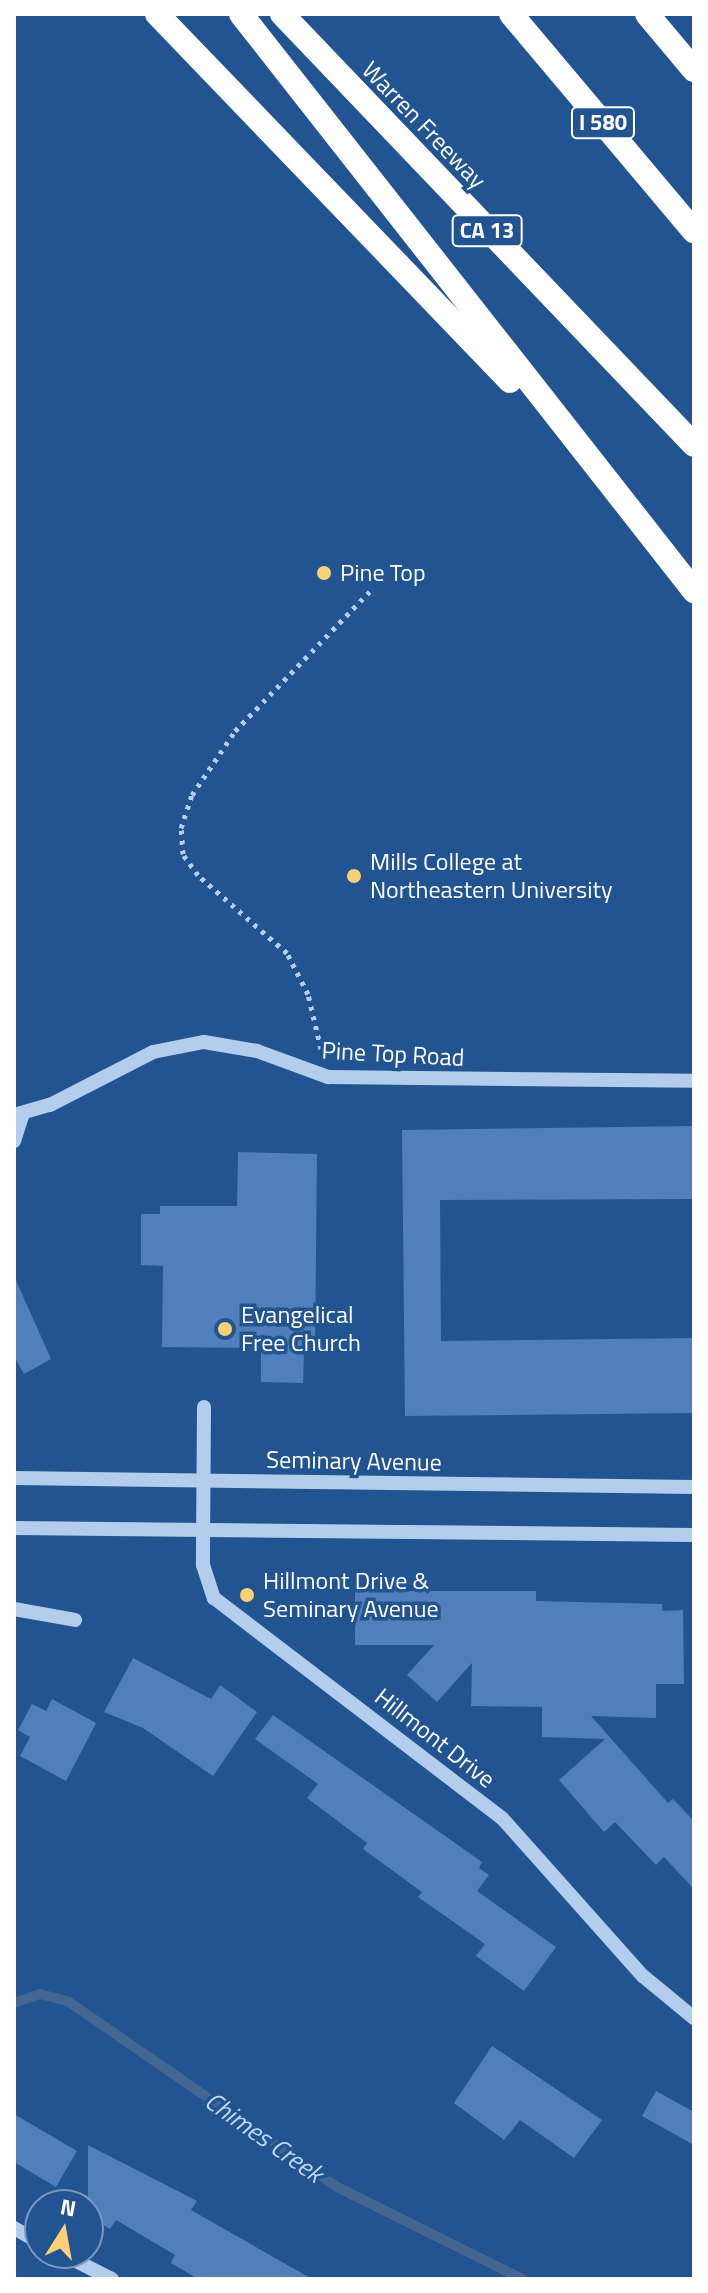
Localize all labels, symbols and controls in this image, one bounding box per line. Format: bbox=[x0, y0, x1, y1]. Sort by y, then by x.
street label: Warren Freeway bbox=[356, 55, 492, 195]
road number: I 580 bbox=[569, 105, 637, 141]
road number: CA 13 bbox=[451, 213, 523, 249]
place label: Pine Top bbox=[340, 559, 426, 587]
marker: Pine Top bbox=[315, 564, 333, 582]
place label: Mills College at Northeastern University bbox=[370, 848, 612, 904]
marker: Mills College at Northeastern University bbox=[345, 867, 363, 885]
street label: Pine Top Road bbox=[321, 1036, 465, 1072]
place label: Evangelical Free Church bbox=[241, 1301, 361, 1357]
marker: Evangelical Free Church bbox=[216, 1320, 234, 1338]
street label: Seminary Avenue bbox=[266, 1445, 442, 1477]
place label: Hillmont Drive & Seminary Avenue bbox=[263, 1567, 439, 1623]
marker: Hillmont Drive & Seminary Avenue bbox=[238, 1586, 256, 1604]
street label: Hillmont Drive bbox=[369, 1682, 501, 1794]
water label: Chimes Creek bbox=[199, 2085, 329, 2189]
north arrow bbox=[24, 2189, 104, 2269]
text: N bbox=[57, 2189, 79, 2226]

